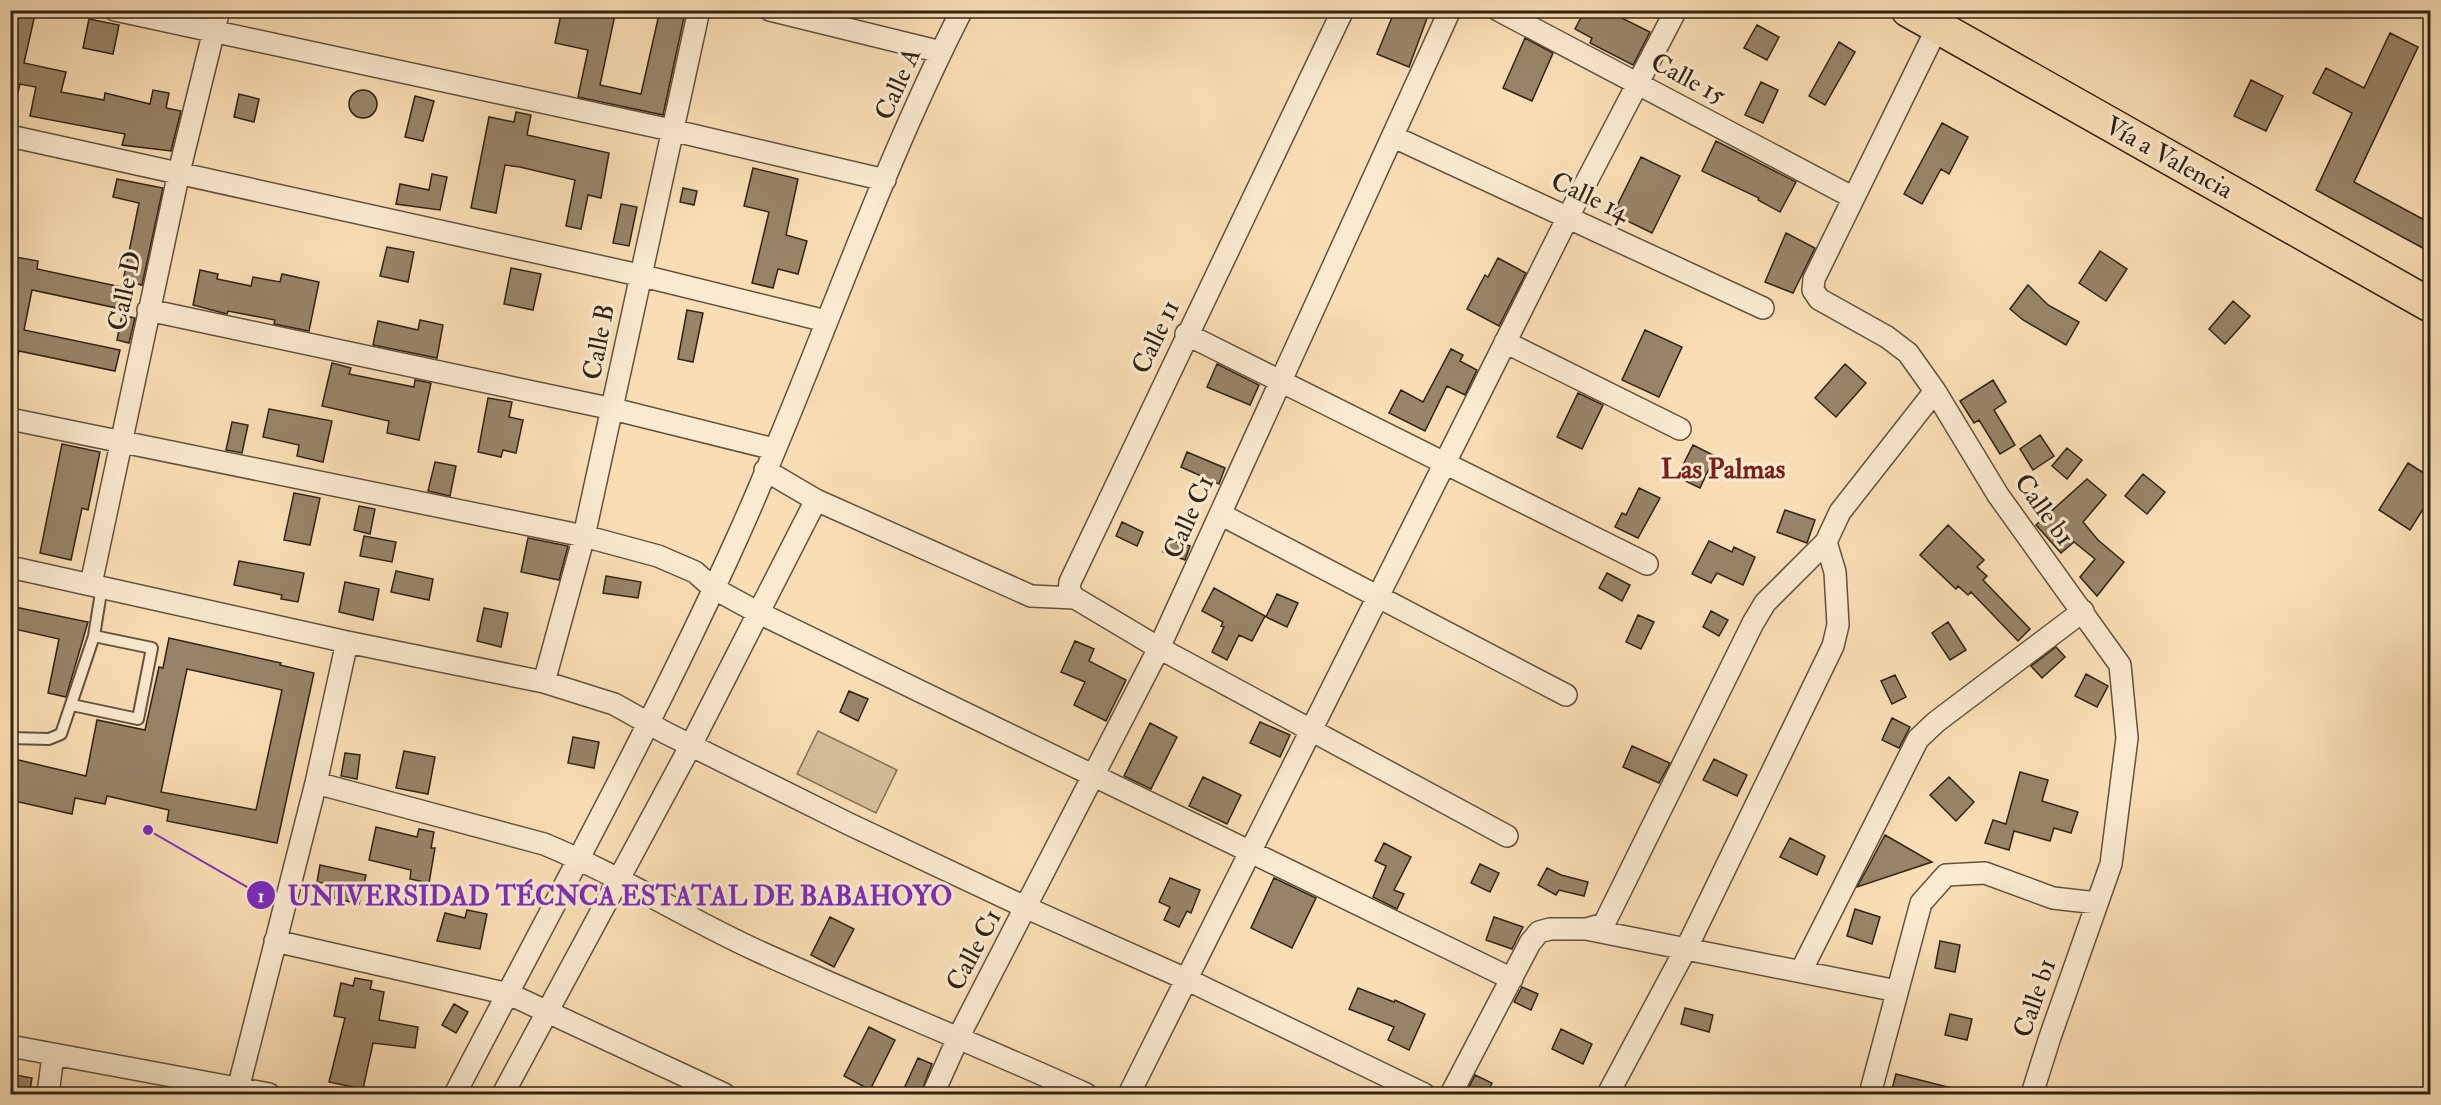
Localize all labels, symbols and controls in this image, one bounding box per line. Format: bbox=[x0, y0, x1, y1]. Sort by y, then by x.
street label: Calle A bbox=[868, 42, 928, 125]
street label: Calle 15 bbox=[1645, 46, 1731, 112]
street label: Vía a Valencia bbox=[2099, 110, 2239, 206]
street label: Calle 14 bbox=[1546, 165, 1635, 229]
street label: Calle D bbox=[101, 248, 149, 334]
street label: Calle 11 bbox=[1125, 295, 1187, 379]
street label: Calle B bbox=[576, 302, 622, 382]
district label: Las Palmas bbox=[1661, 452, 1786, 487]
street label: Calle b1 bbox=[2007, 468, 2081, 552]
street label: Calle C1 bbox=[1157, 471, 1221, 563]
callout: UNIVERSIDAD TÉCNCA ESTATAL DE BABAHOYO bbox=[246, 873, 964, 918]
text: UNIVERSIDAD TÉCNCA ESTATAL DE BABAHOYO bbox=[288, 878, 952, 913]
text: 1 bbox=[258, 885, 264, 908]
street label: Calle C1 bbox=[939, 904, 1009, 996]
street label: Calle b1 bbox=[2007, 954, 2063, 1042]

